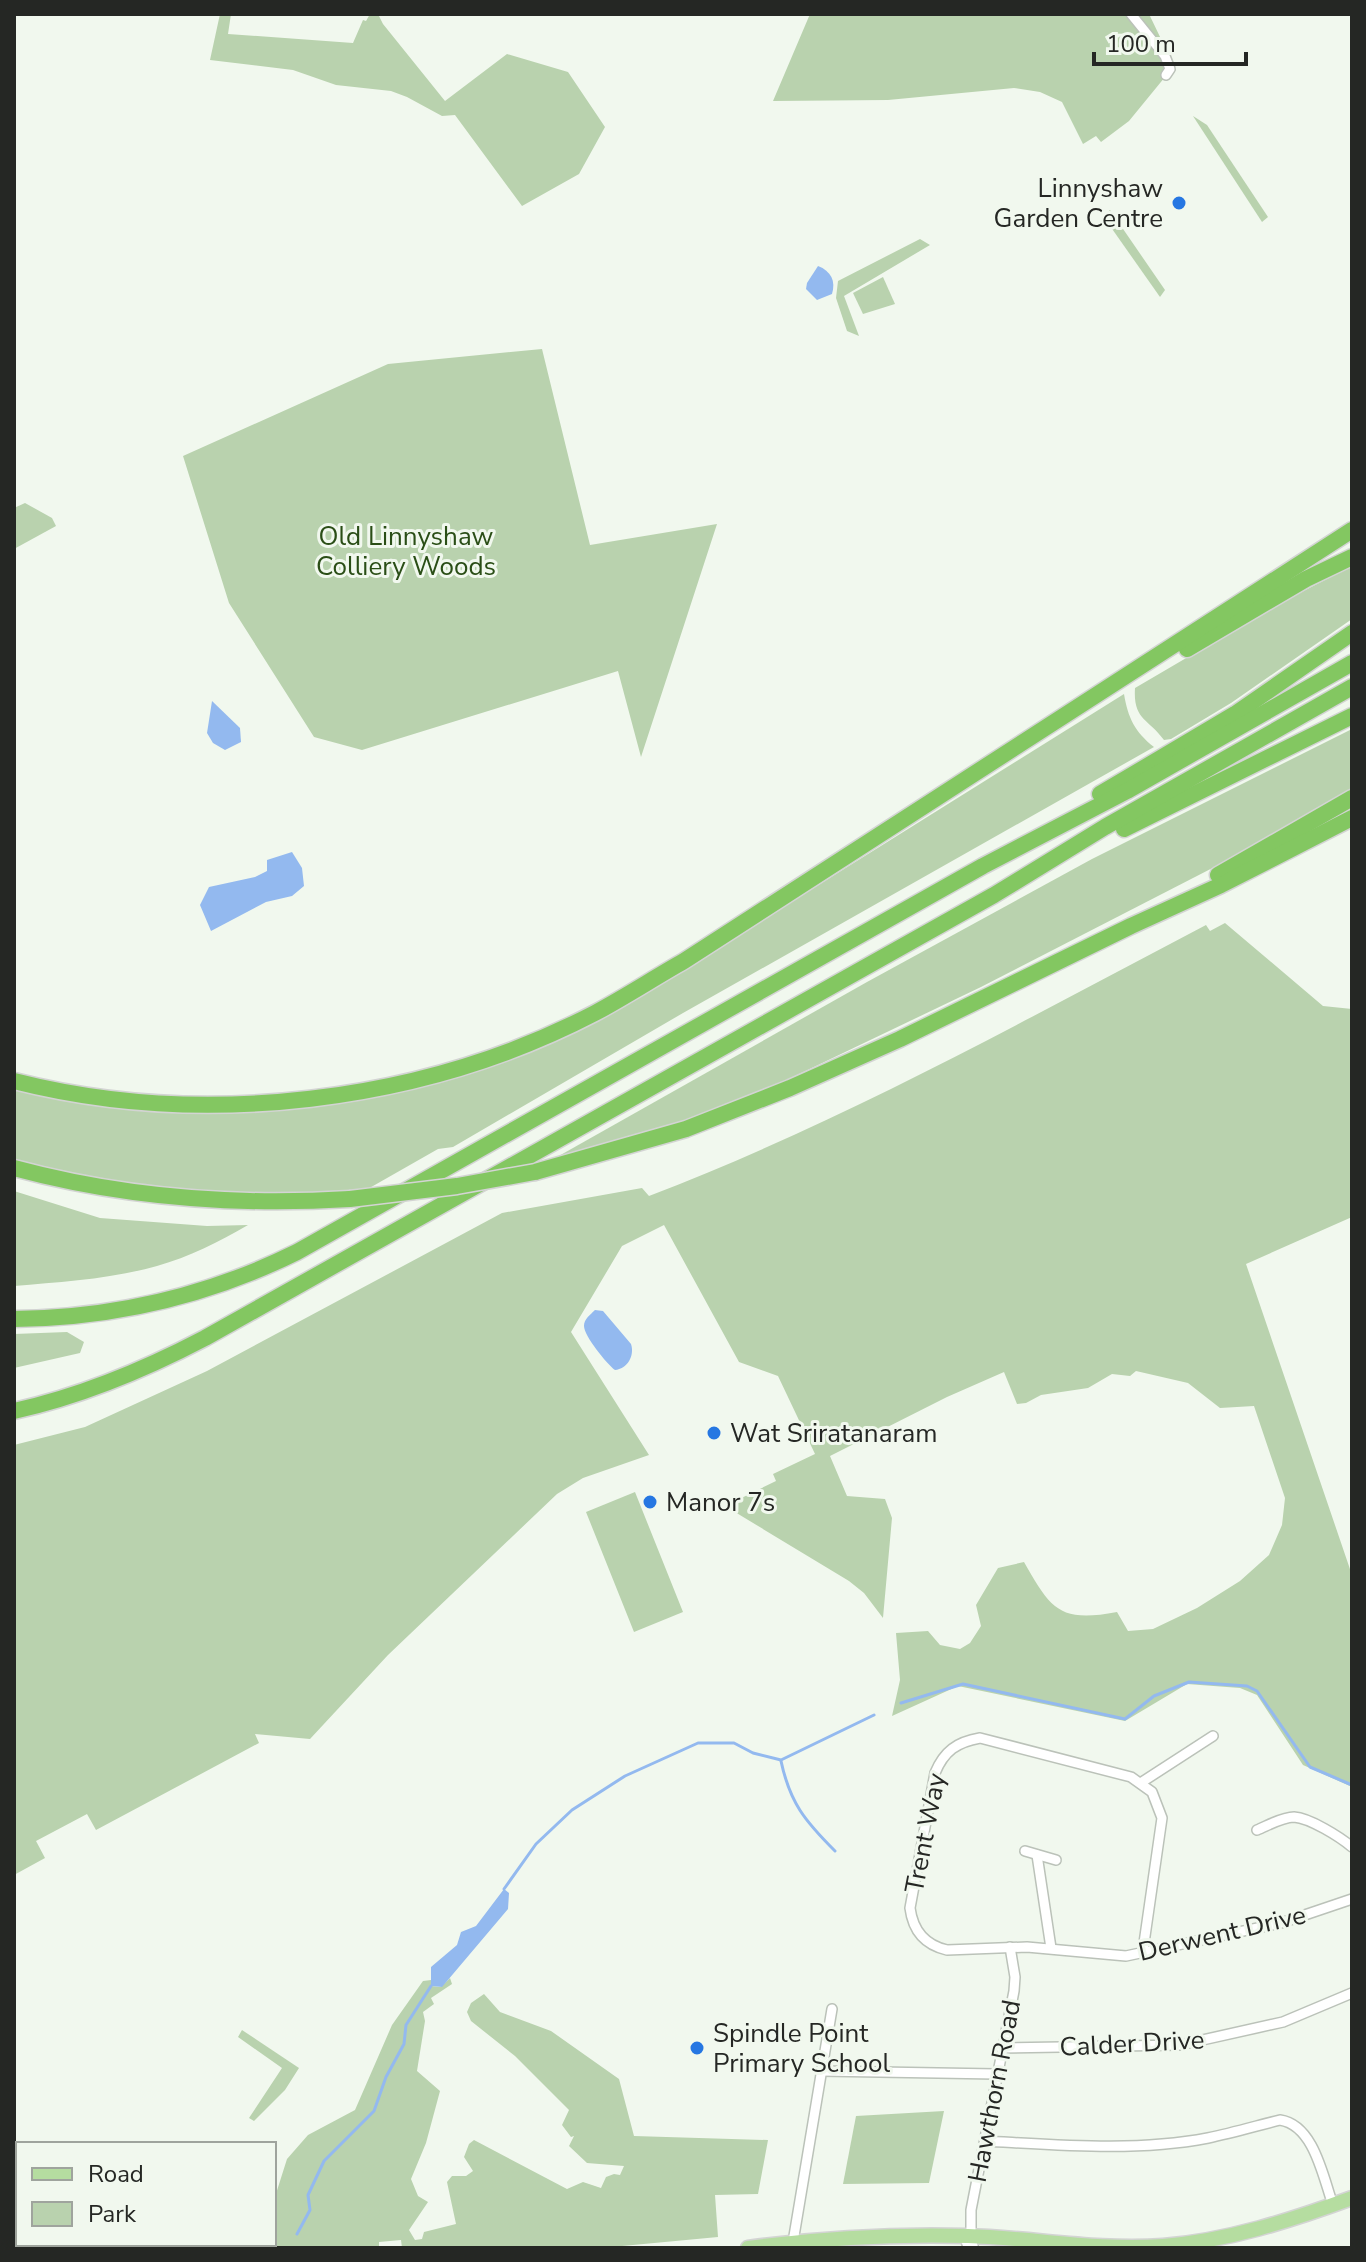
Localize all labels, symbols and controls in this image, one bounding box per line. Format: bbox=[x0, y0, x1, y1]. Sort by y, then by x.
scale bar bbox=[1094, 16, 1246, 66]
text: 100 m bbox=[1106, 28, 1176, 60]
place label: Linnyshaw Garden Centre bbox=[994, 171, 1163, 236]
marker: Linnyshaw Garden Centre bbox=[1170, 194, 1188, 212]
park label: Old Linnyshaw Colliery Woods bbox=[316, 519, 496, 584]
place label: Wat Sriratanaram bbox=[730, 1416, 938, 1451]
marker: Wat Sriratanaram bbox=[705, 1424, 723, 1442]
place label: Manor 7s bbox=[666, 1485, 775, 1520]
marker: Manor 7s bbox=[641, 1493, 659, 1511]
street label: Trent Way bbox=[897, 1770, 954, 1896]
street label: Derwent Drive bbox=[1135, 1897, 1309, 1970]
street label: Hawthorn Road bbox=[960, 1997, 1029, 2185]
place label: Spindle Point Primary School bbox=[713, 2016, 890, 2081]
street label: Calder Drive bbox=[1059, 2022, 1205, 2065]
marker: Spindle Point Primary School bbox=[688, 2039, 706, 2057]
legend bbox=[16, 2142, 276, 2246]
text: Road bbox=[88, 2158, 144, 2190]
text: Park bbox=[88, 2198, 137, 2230]

